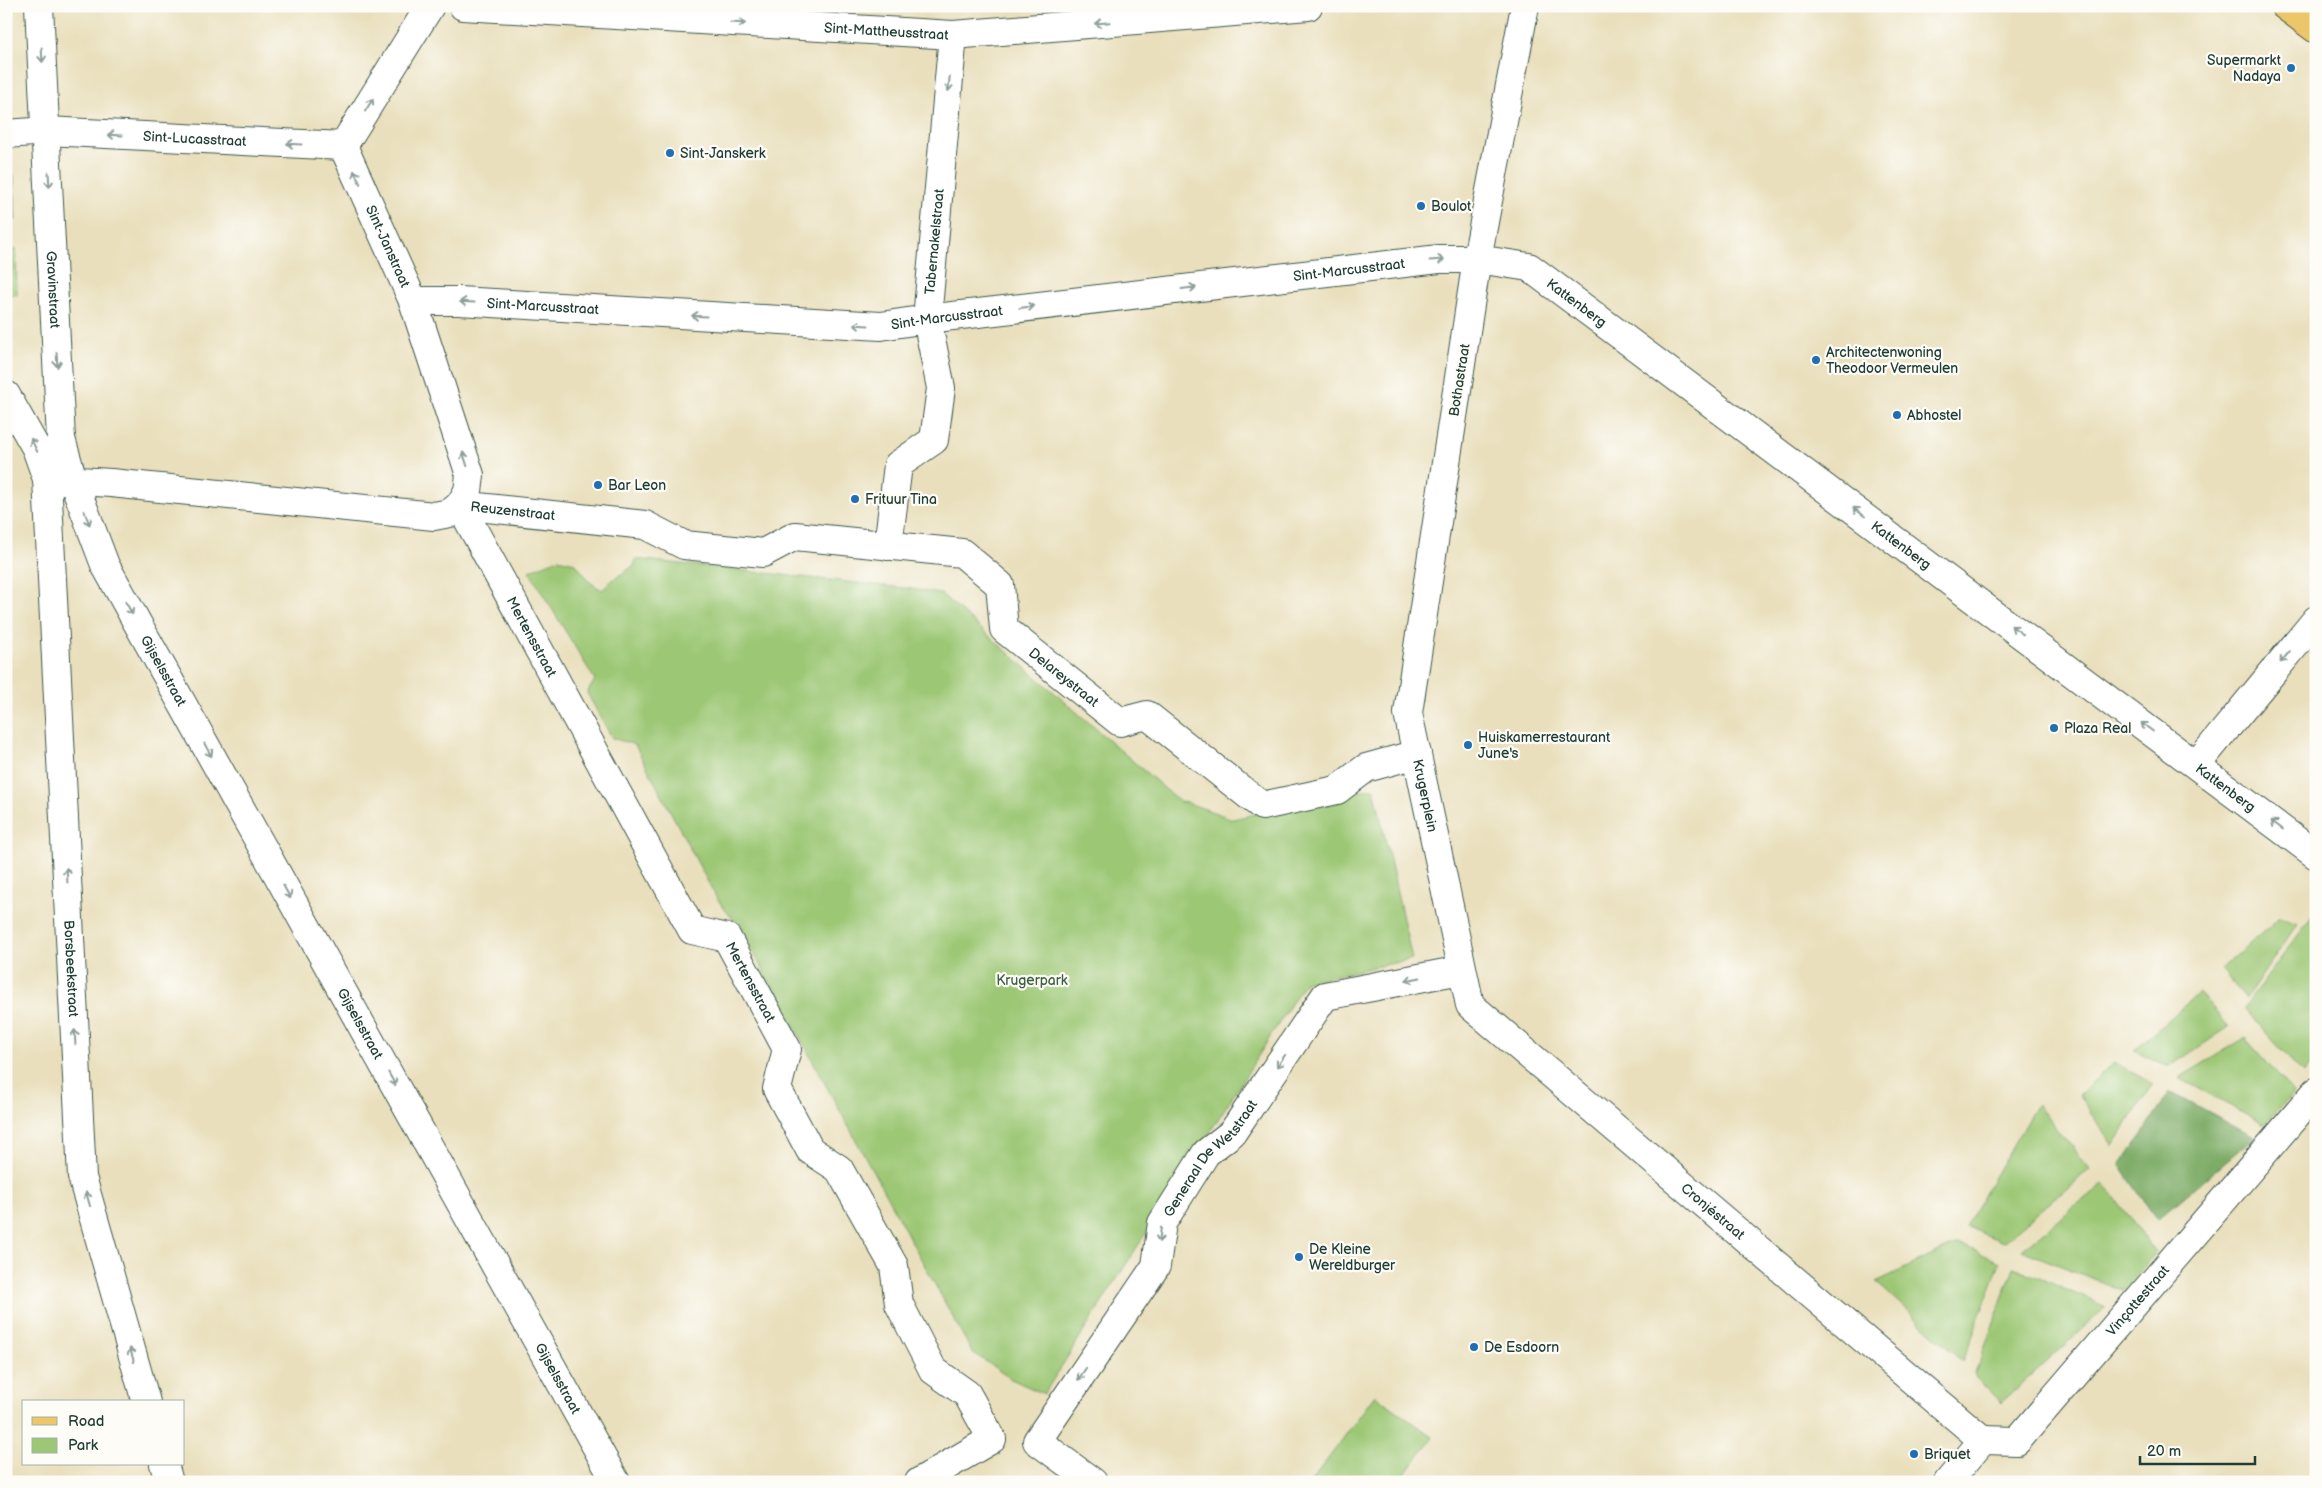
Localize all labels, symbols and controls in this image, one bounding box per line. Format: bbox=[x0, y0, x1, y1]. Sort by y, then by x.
one-way arrow bbox=[730, 18, 746, 27]
one-way arrow bbox=[1094, 18, 1110, 28]
street label: Sint-Mattheusstraat bbox=[823, 19, 950, 44]
one-way arrow bbox=[38, 47, 47, 63]
place label: Supermarkt Nadaya bbox=[2207, 52, 2282, 85]
marker: Supermarkt Nadaya bbox=[2285, 62, 2297, 74]
one-way arrow bbox=[944, 76, 953, 92]
one-way arrow bbox=[363, 98, 374, 112]
street label: Sint-Lucasstraat bbox=[143, 128, 247, 150]
one-way arrow bbox=[107, 130, 123, 139]
one-way arrow bbox=[287, 139, 303, 148]
place label: Sint-Janskerk bbox=[680, 145, 766, 162]
marker: Sint-Janskerk bbox=[664, 147, 676, 159]
one-way arrow bbox=[351, 170, 361, 185]
one-way arrow bbox=[45, 172, 54, 188]
street label: Tabernakelstraat bbox=[921, 187, 948, 295]
place label: Boulot bbox=[1431, 198, 1472, 215]
marker: Boulot bbox=[1415, 200, 1427, 212]
street label: Sint-Janstraat bbox=[362, 203, 414, 291]
street label: Gravinstraat bbox=[42, 251, 63, 329]
street label: Sint-Marcusstraat bbox=[1292, 255, 1406, 285]
one-way arrow bbox=[1429, 255, 1445, 264]
street label: Kattenberg bbox=[1543, 275, 1610, 331]
one-way arrow bbox=[1181, 283, 1197, 293]
street label: Sint-Marcusstraat bbox=[486, 295, 600, 318]
one-way arrow bbox=[459, 297, 475, 306]
street label: Sint-Marcusstraat bbox=[890, 302, 1004, 333]
one-way arrow bbox=[1019, 302, 1035, 312]
one-way arrow bbox=[691, 311, 707, 320]
one-way arrow bbox=[854, 321, 870, 330]
street label: Bothastraat bbox=[1445, 342, 1474, 418]
place label: Architectenwoning Theodoor Vermeulen bbox=[1826, 344, 1958, 377]
one-way arrow bbox=[53, 351, 62, 367]
marker: Architectenwoning Theodoor Vermeulen bbox=[1810, 354, 1822, 366]
place label: Abhostel bbox=[1907, 407, 1961, 424]
marker: Abhostel bbox=[1891, 409, 1903, 421]
one-way arrow bbox=[28, 438, 38, 453]
one-way arrow bbox=[460, 452, 469, 468]
place label: Bar Leon bbox=[608, 477, 666, 494]
marker: Bar Leon bbox=[592, 479, 604, 491]
place label: Frituur Tina bbox=[865, 491, 937, 508]
marker: Frituur Tina bbox=[849, 493, 861, 505]
street label: Reuzenstraat bbox=[470, 498, 557, 524]
one-way arrow bbox=[1853, 507, 1866, 518]
one-way arrow bbox=[83, 510, 92, 525]
street label: Kattenberg bbox=[1868, 518, 1934, 573]
street label: Mertensstraat bbox=[503, 594, 561, 681]
one-way arrow bbox=[124, 600, 134, 615]
one-way arrow bbox=[2011, 625, 2024, 636]
street label: Gijselsstraat bbox=[137, 632, 190, 710]
street label: Delareystraat bbox=[1025, 644, 1103, 711]
one-way arrow bbox=[2279, 651, 2290, 664]
place label: Plaza Real bbox=[2064, 720, 2131, 737]
marker: Plaza Real bbox=[2048, 722, 2060, 734]
one-way arrow bbox=[2141, 722, 2154, 733]
place label: Huiskamerrestaurant June's bbox=[1478, 729, 1611, 762]
marker: Huiskamerrestaurant June's bbox=[1462, 739, 1474, 751]
one-way arrow bbox=[203, 742, 213, 757]
street label: Krugerplein bbox=[1409, 758, 1441, 834]
street label: Kattenberg bbox=[2192, 760, 2259, 816]
one-way arrow bbox=[2271, 820, 2284, 831]
one-way arrow bbox=[62, 867, 71, 883]
one-way arrow bbox=[282, 884, 292, 899]
street label: Borsbeekstraat bbox=[60, 920, 82, 1018]
street label: Mertensstraat bbox=[722, 939, 779, 1026]
park label: Krugerpark bbox=[996, 972, 1068, 989]
one-way arrow bbox=[1406, 975, 1422, 985]
street label: Gijselsstraat bbox=[334, 985, 387, 1063]
one-way arrow bbox=[70, 1029, 79, 1045]
one-way arrow bbox=[1276, 1054, 1286, 1068]
one-way arrow bbox=[387, 1072, 397, 1087]
street label: Generaal De Wetstraat bbox=[1160, 1096, 1261, 1220]
street label: Cronjéstraat bbox=[1677, 1180, 1749, 1244]
one-way arrow bbox=[82, 1191, 92, 1207]
one-way arrow bbox=[1155, 1227, 1165, 1243]
place label: De Kleine Wereldburger bbox=[1309, 1241, 1396, 1274]
marker: De Kleine Wereldburger bbox=[1293, 1251, 1305, 1263]
street label: Vinçottestraat bbox=[2103, 1261, 2173, 1340]
place label: De Esdoorn bbox=[1484, 1339, 1559, 1356]
street label: Gijselsstraat bbox=[531, 1340, 585, 1418]
marker: De Esdoorn bbox=[1468, 1341, 1480, 1353]
one-way arrow bbox=[127, 1347, 137, 1363]
one-way arrow bbox=[1077, 1367, 1087, 1381]
legend bbox=[22, 1400, 185, 1466]
text: Road bbox=[68, 1412, 104, 1431]
scale bar bbox=[2140, 1433, 2254, 1465]
text: Park bbox=[68, 1436, 99, 1455]
text: 20 m bbox=[2147, 1442, 2181, 1461]
place label: Briquet bbox=[1924, 1446, 1971, 1463]
marker: Briquet bbox=[1908, 1448, 1920, 1460]

